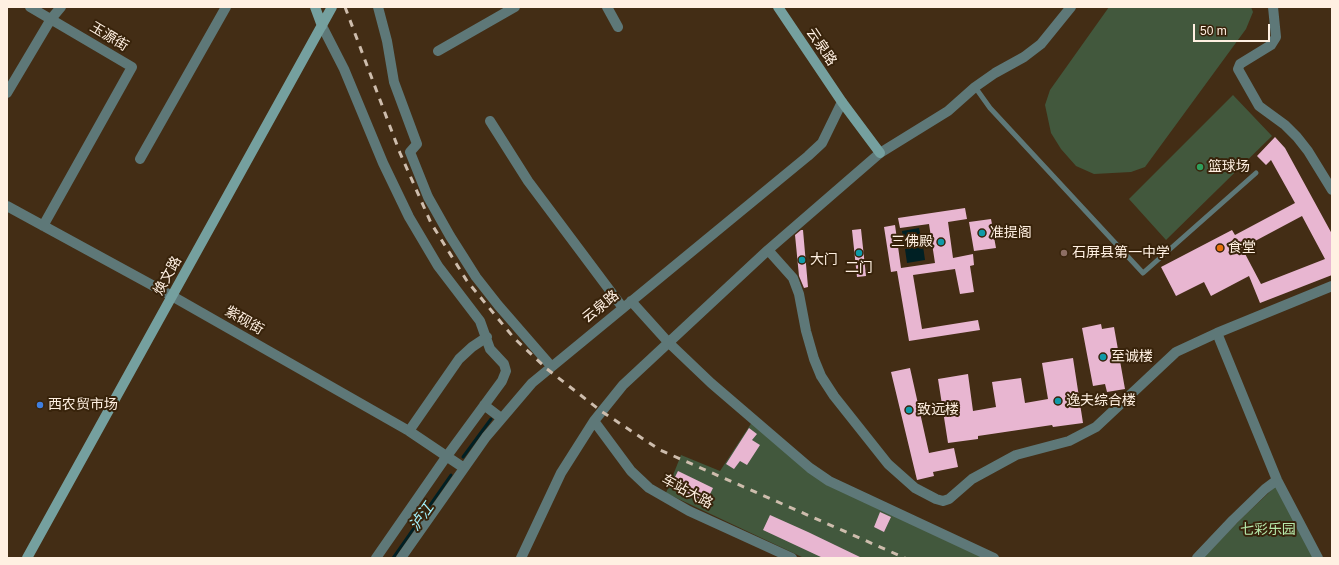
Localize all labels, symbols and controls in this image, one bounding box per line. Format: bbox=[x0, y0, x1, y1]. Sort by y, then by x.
scale bar bbox=[1195, 16, 1272, 42]
street label: 玉源街 bbox=[87, 19, 131, 55]
text: 50 m bbox=[1200, 24, 1227, 38]
street label: 云泉路 bbox=[802, 25, 840, 69]
place label: 篮球场 bbox=[1208, 159, 1250, 175]
marker: 篮球场 bbox=[1195, 162, 1205, 172]
place label: 准提阁 bbox=[990, 225, 1032, 241]
marker: 准提阁 bbox=[977, 228, 987, 238]
place label: 三佛殿 bbox=[891, 234, 933, 250]
marker: 三佛殿 bbox=[936, 237, 946, 247]
place label: 食堂 bbox=[1228, 240, 1256, 256]
marker: 食堂 bbox=[1215, 243, 1225, 253]
place label: 石屏县第一中学 bbox=[1072, 245, 1170, 261]
marker: 二门 bbox=[854, 248, 864, 258]
marker: 石屏县第一中学 bbox=[1059, 248, 1069, 258]
place label: 大门 bbox=[810, 252, 838, 268]
street label: 焕文路 bbox=[150, 254, 186, 298]
marker: 大门 bbox=[797, 255, 807, 265]
place label: 二门 bbox=[845, 260, 873, 276]
street label: 云泉路 bbox=[579, 287, 623, 327]
street label: 紫砚街 bbox=[222, 303, 266, 339]
place label: 至诚楼 bbox=[1111, 349, 1153, 365]
marker: 至诚楼 bbox=[1098, 352, 1108, 362]
place label: 逸夫综合楼 bbox=[1066, 393, 1136, 409]
marker: 逸夫综合楼 bbox=[1053, 396, 1063, 406]
place label: 西农贸市场 bbox=[48, 397, 118, 413]
marker: 西农贸市场 bbox=[35, 400, 45, 410]
place label: 致远楼 bbox=[917, 402, 959, 418]
marker: 致远楼 bbox=[904, 405, 914, 415]
street label: 车站大路 bbox=[658, 471, 716, 513]
water label: 泸江 bbox=[406, 500, 438, 534]
park label: 七彩乐园 bbox=[1240, 522, 1296, 538]

